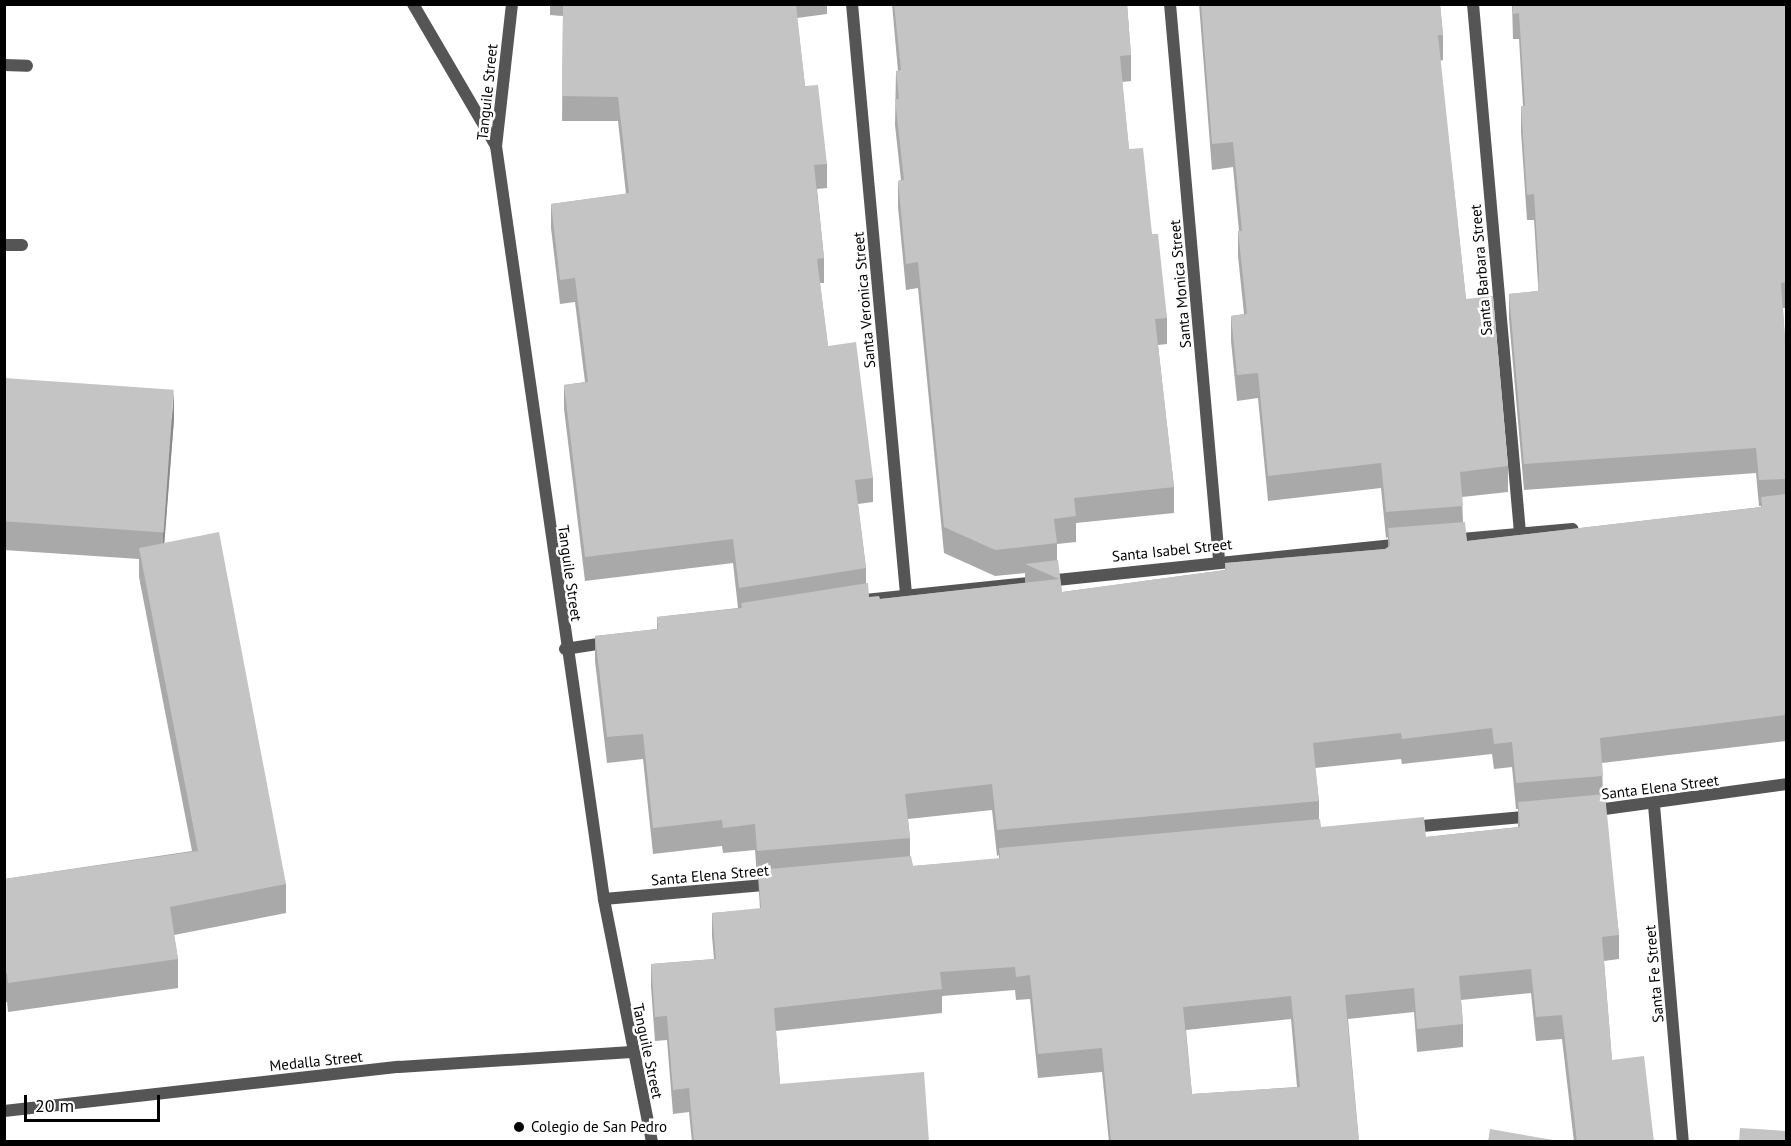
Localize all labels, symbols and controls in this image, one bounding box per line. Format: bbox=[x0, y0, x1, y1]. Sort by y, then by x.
street label: Tanguile Street bbox=[473, 43, 501, 141]
street label: Santa Barbara Street bbox=[1466, 204, 1496, 336]
street label: Santa Monica Street bbox=[1165, 219, 1195, 349]
street label: Santa Veronica Street bbox=[849, 231, 879, 369]
street label: Tanguile Street bbox=[554, 524, 586, 622]
street label: Santa Isabel Street bbox=[1111, 535, 1233, 565]
street label: Santa Elena Street bbox=[1600, 771, 1720, 803]
street label: Santa Elena Street bbox=[650, 861, 770, 889]
street label: Santa Fe Street bbox=[1641, 924, 1667, 1024]
street label: Tanguile Street bbox=[629, 1002, 667, 1100]
street label: Medalla Street bbox=[269, 1047, 363, 1075]
scale bar bbox=[27, 1083, 164, 1121]
text: 20 m bbox=[35, 1094, 74, 1117]
place label: Colegio de San Pedro bbox=[531, 1118, 667, 1136]
marker: Colegio de San Pedro bbox=[512, 1120, 526, 1134]

